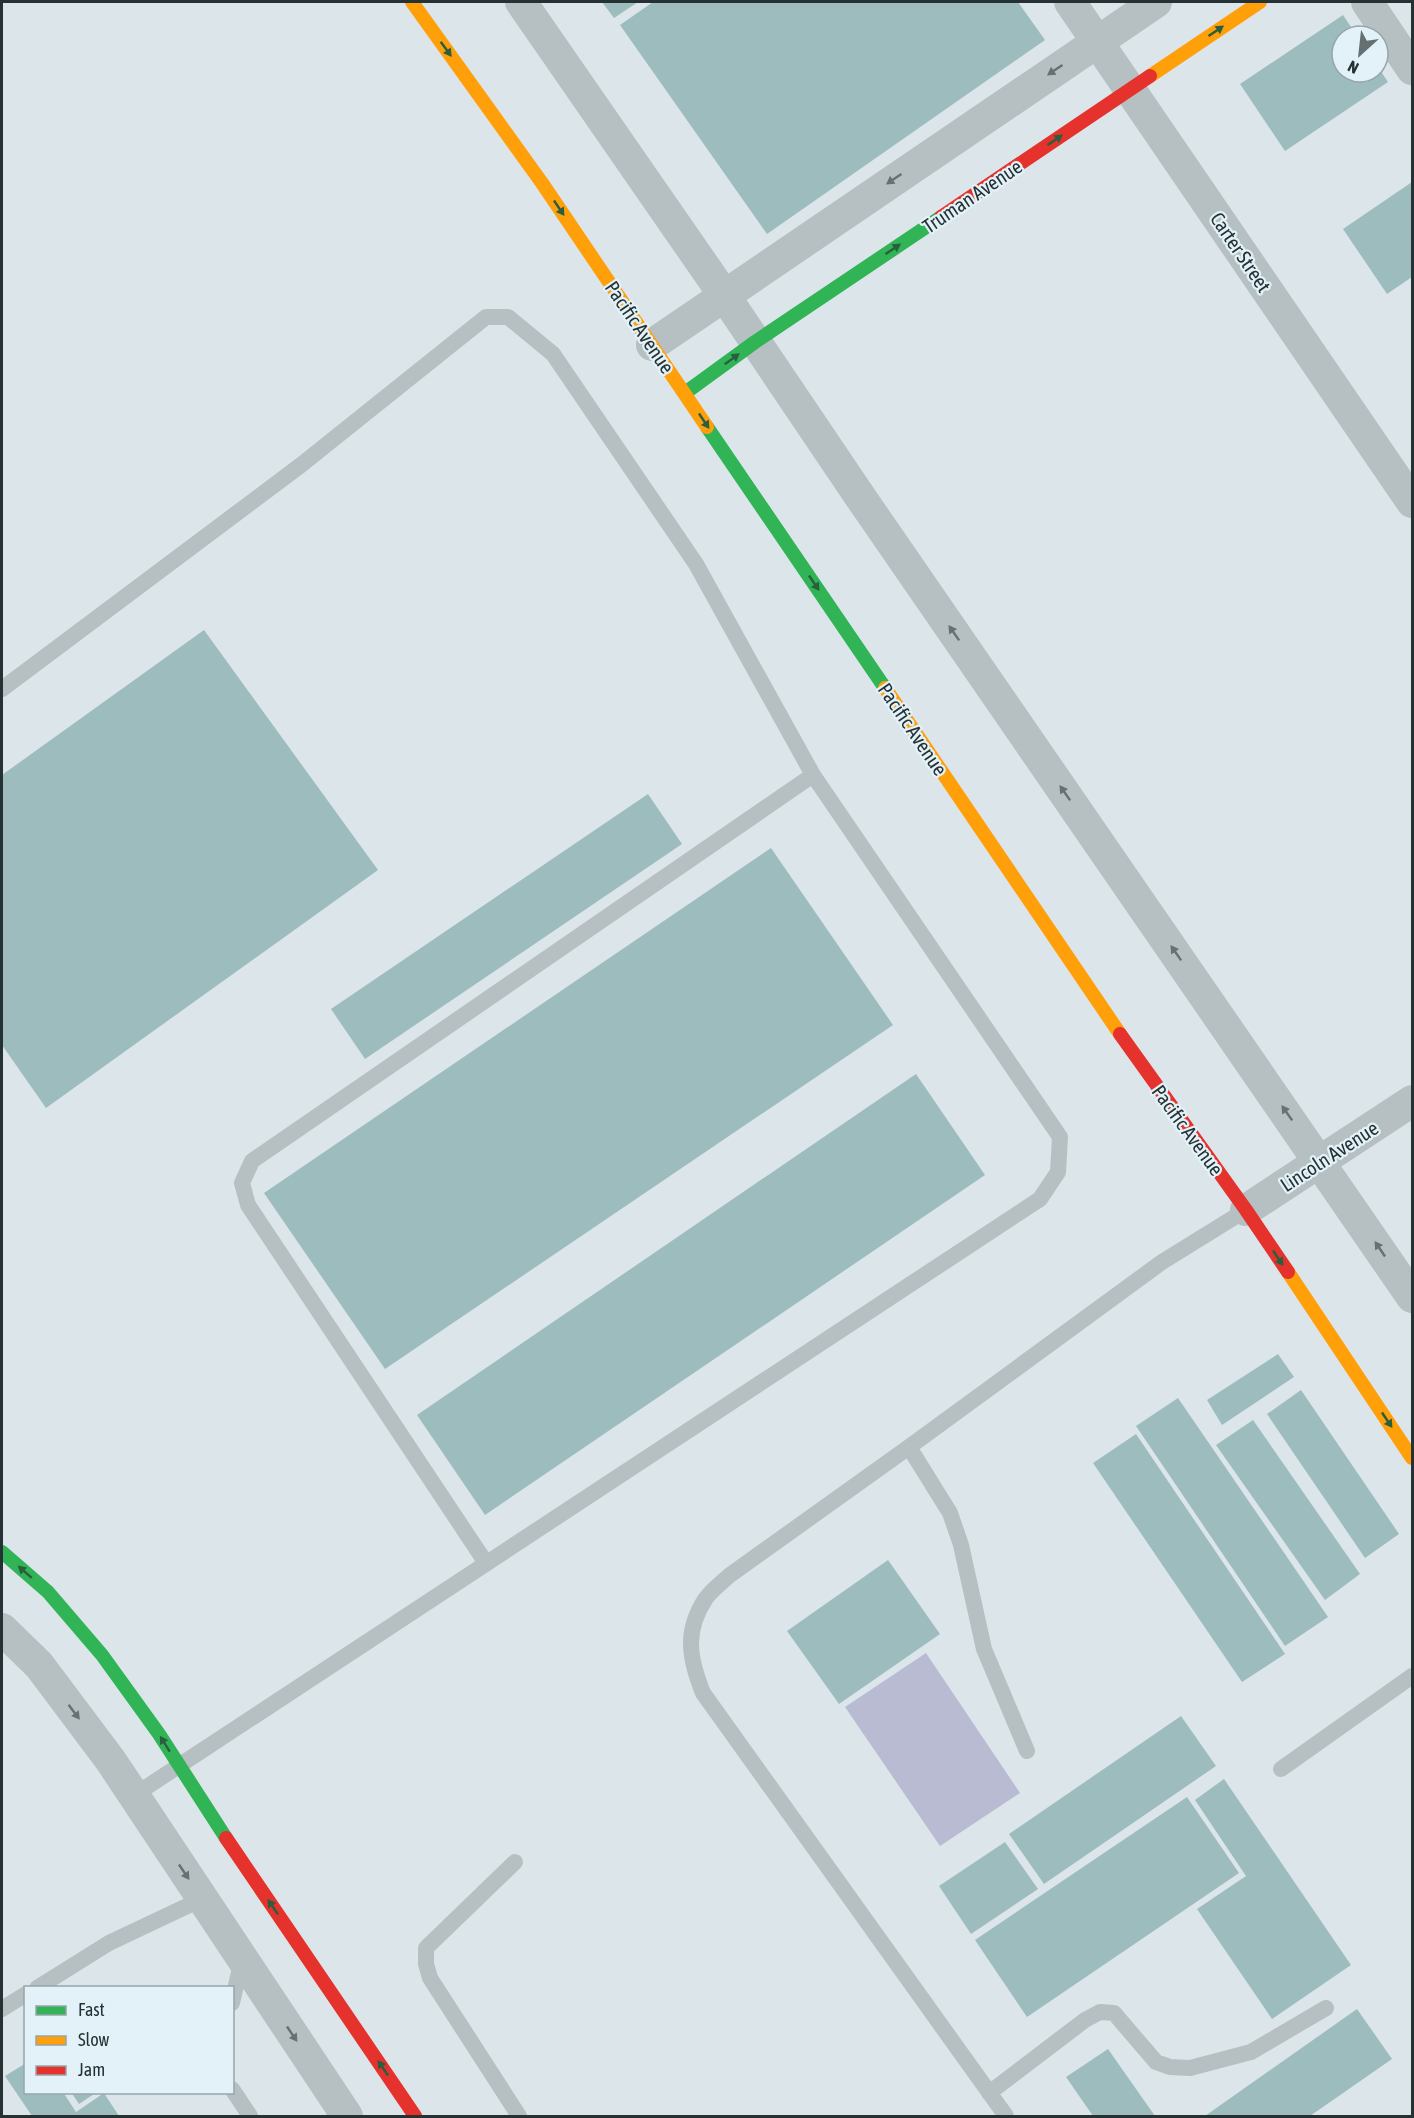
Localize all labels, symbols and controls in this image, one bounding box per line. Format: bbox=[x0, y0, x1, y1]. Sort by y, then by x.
north arrow bbox=[1330, 24, 1390, 84]
one-way arrow bbox=[1208, 25, 1224, 37]
one-way arrow bbox=[440, 41, 451, 57]
text: N bbox=[1345, 57, 1361, 78]
one-way arrow bbox=[1047, 64, 1064, 75]
one-way arrow bbox=[1047, 135, 1063, 146]
street label: Truman Avenue bbox=[918, 154, 1026, 238]
one-way arrow bbox=[887, 173, 903, 185]
one-way arrow bbox=[553, 199, 565, 215]
street label: Carter Street bbox=[1206, 208, 1276, 296]
one-way arrow bbox=[885, 243, 901, 255]
street label: Pacific Avenue bbox=[601, 276, 679, 378]
one-way arrow bbox=[725, 353, 740, 365]
one-way arrow bbox=[698, 413, 710, 429]
one-way arrow bbox=[808, 574, 819, 591]
one-way arrow bbox=[948, 625, 960, 641]
street label: Pacific Avenue bbox=[874, 678, 952, 780]
one-way arrow bbox=[1060, 785, 1071, 801]
one-way arrow bbox=[1170, 946, 1182, 962]
street label: Pacific Avenue bbox=[1147, 1080, 1229, 1180]
one-way arrow bbox=[1281, 1106, 1293, 1122]
street label: Lincoln Avenue bbox=[1276, 1116, 1382, 1196]
one-way arrow bbox=[1375, 1241, 1386, 1257]
one-way arrow bbox=[1272, 1250, 1283, 1266]
one-way arrow bbox=[1381, 1412, 1392, 1428]
one-way arrow bbox=[18, 1566, 33, 1579]
one-way arrow bbox=[68, 1703, 80, 1719]
one-way arrow bbox=[160, 1736, 171, 1753]
one-way arrow bbox=[178, 1864, 190, 1880]
one-way arrow bbox=[268, 1899, 279, 1915]
legend bbox=[24, 1986, 234, 2094]
text: Fast bbox=[78, 1999, 105, 2020]
one-way arrow bbox=[287, 2026, 298, 2043]
text: Slow bbox=[78, 2029, 109, 2050]
text: Jam bbox=[78, 2059, 105, 2080]
one-way arrow bbox=[377, 2060, 388, 2076]

